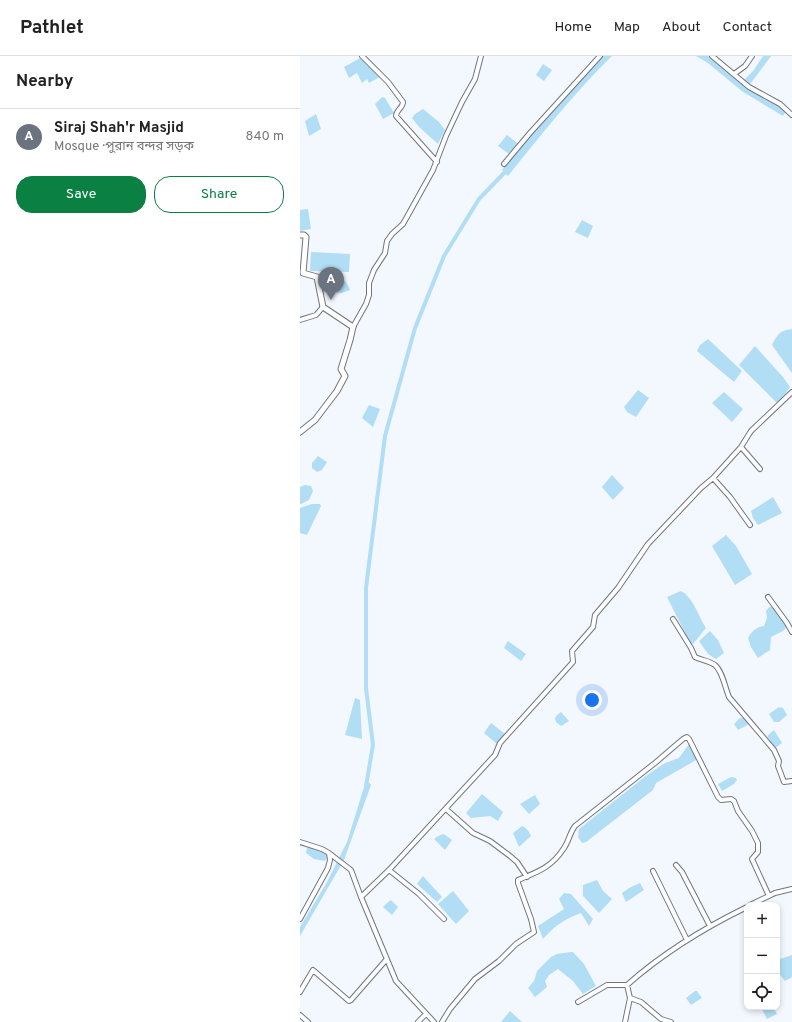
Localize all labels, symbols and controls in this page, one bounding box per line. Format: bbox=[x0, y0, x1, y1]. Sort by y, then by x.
text: Pathlet bbox=[20, 16, 84, 40]
text: Home bbox=[555, 19, 592, 36]
text: Map bbox=[614, 19, 640, 36]
text: About bbox=[662, 19, 701, 36]
text: Contact bbox=[723, 19, 772, 36]
text: Nearby bbox=[16, 71, 73, 93]
text: Siraj Shah'r Masjid bbox=[54, 119, 184, 138]
text: A bbox=[24, 129, 34, 145]
text: 840 m bbox=[246, 129, 284, 145]
text: Mosque · পুরান বন্দর সড়ক bbox=[54, 139, 194, 155]
button: Save bbox=[16, 176, 146, 213]
button: Share bbox=[154, 176, 284, 213]
pin: A bbox=[318, 267, 344, 300]
your location bbox=[582, 690, 602, 710]
map controls bbox=[744, 902, 780, 1010]
button: + bbox=[744, 902, 780, 938]
button: − bbox=[744, 938, 780, 974]
button: locate bbox=[744, 974, 780, 1010]

